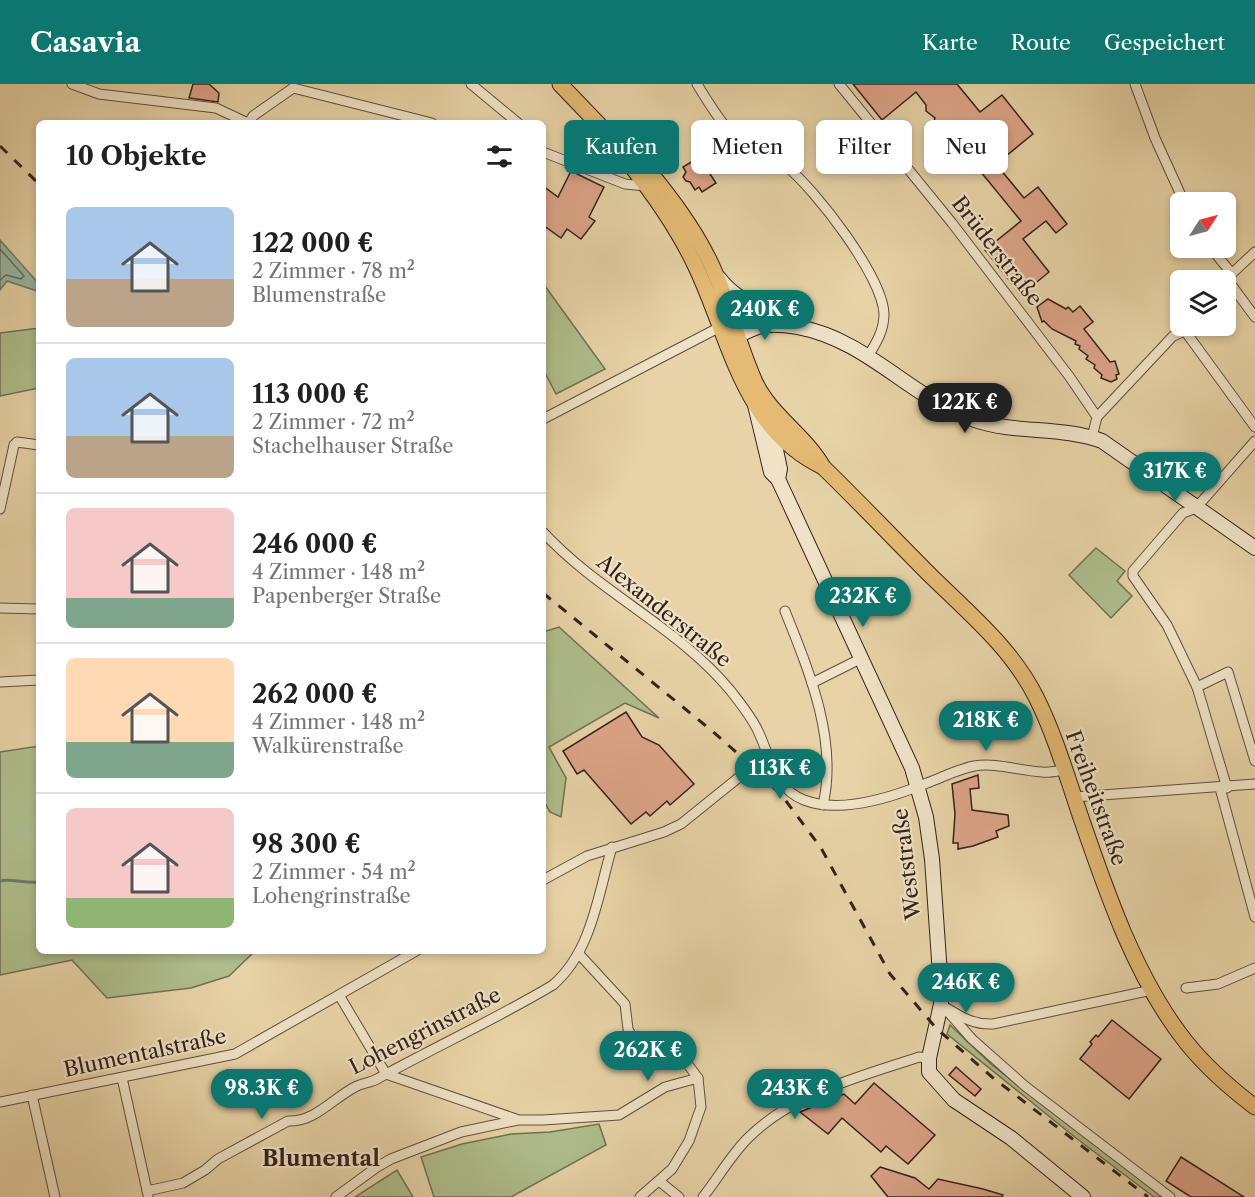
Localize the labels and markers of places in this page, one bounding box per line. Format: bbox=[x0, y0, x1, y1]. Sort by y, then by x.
pin: 240K € bbox=[716, 290, 814, 341]
pin: 122K € bbox=[916, 383, 1014, 434]
pin: 317K € bbox=[1126, 452, 1224, 503]
pin: 232K € bbox=[814, 577, 912, 628]
pin: 218K € bbox=[937, 701, 1035, 752]
pin: 113K € bbox=[731, 749, 829, 800]
pin: 246K € bbox=[917, 963, 1015, 1014]
pin: 262K € bbox=[599, 1031, 697, 1082]
pin: 98.3K € bbox=[207, 1069, 317, 1120]
pin: 243K € bbox=[746, 1069, 844, 1120]

